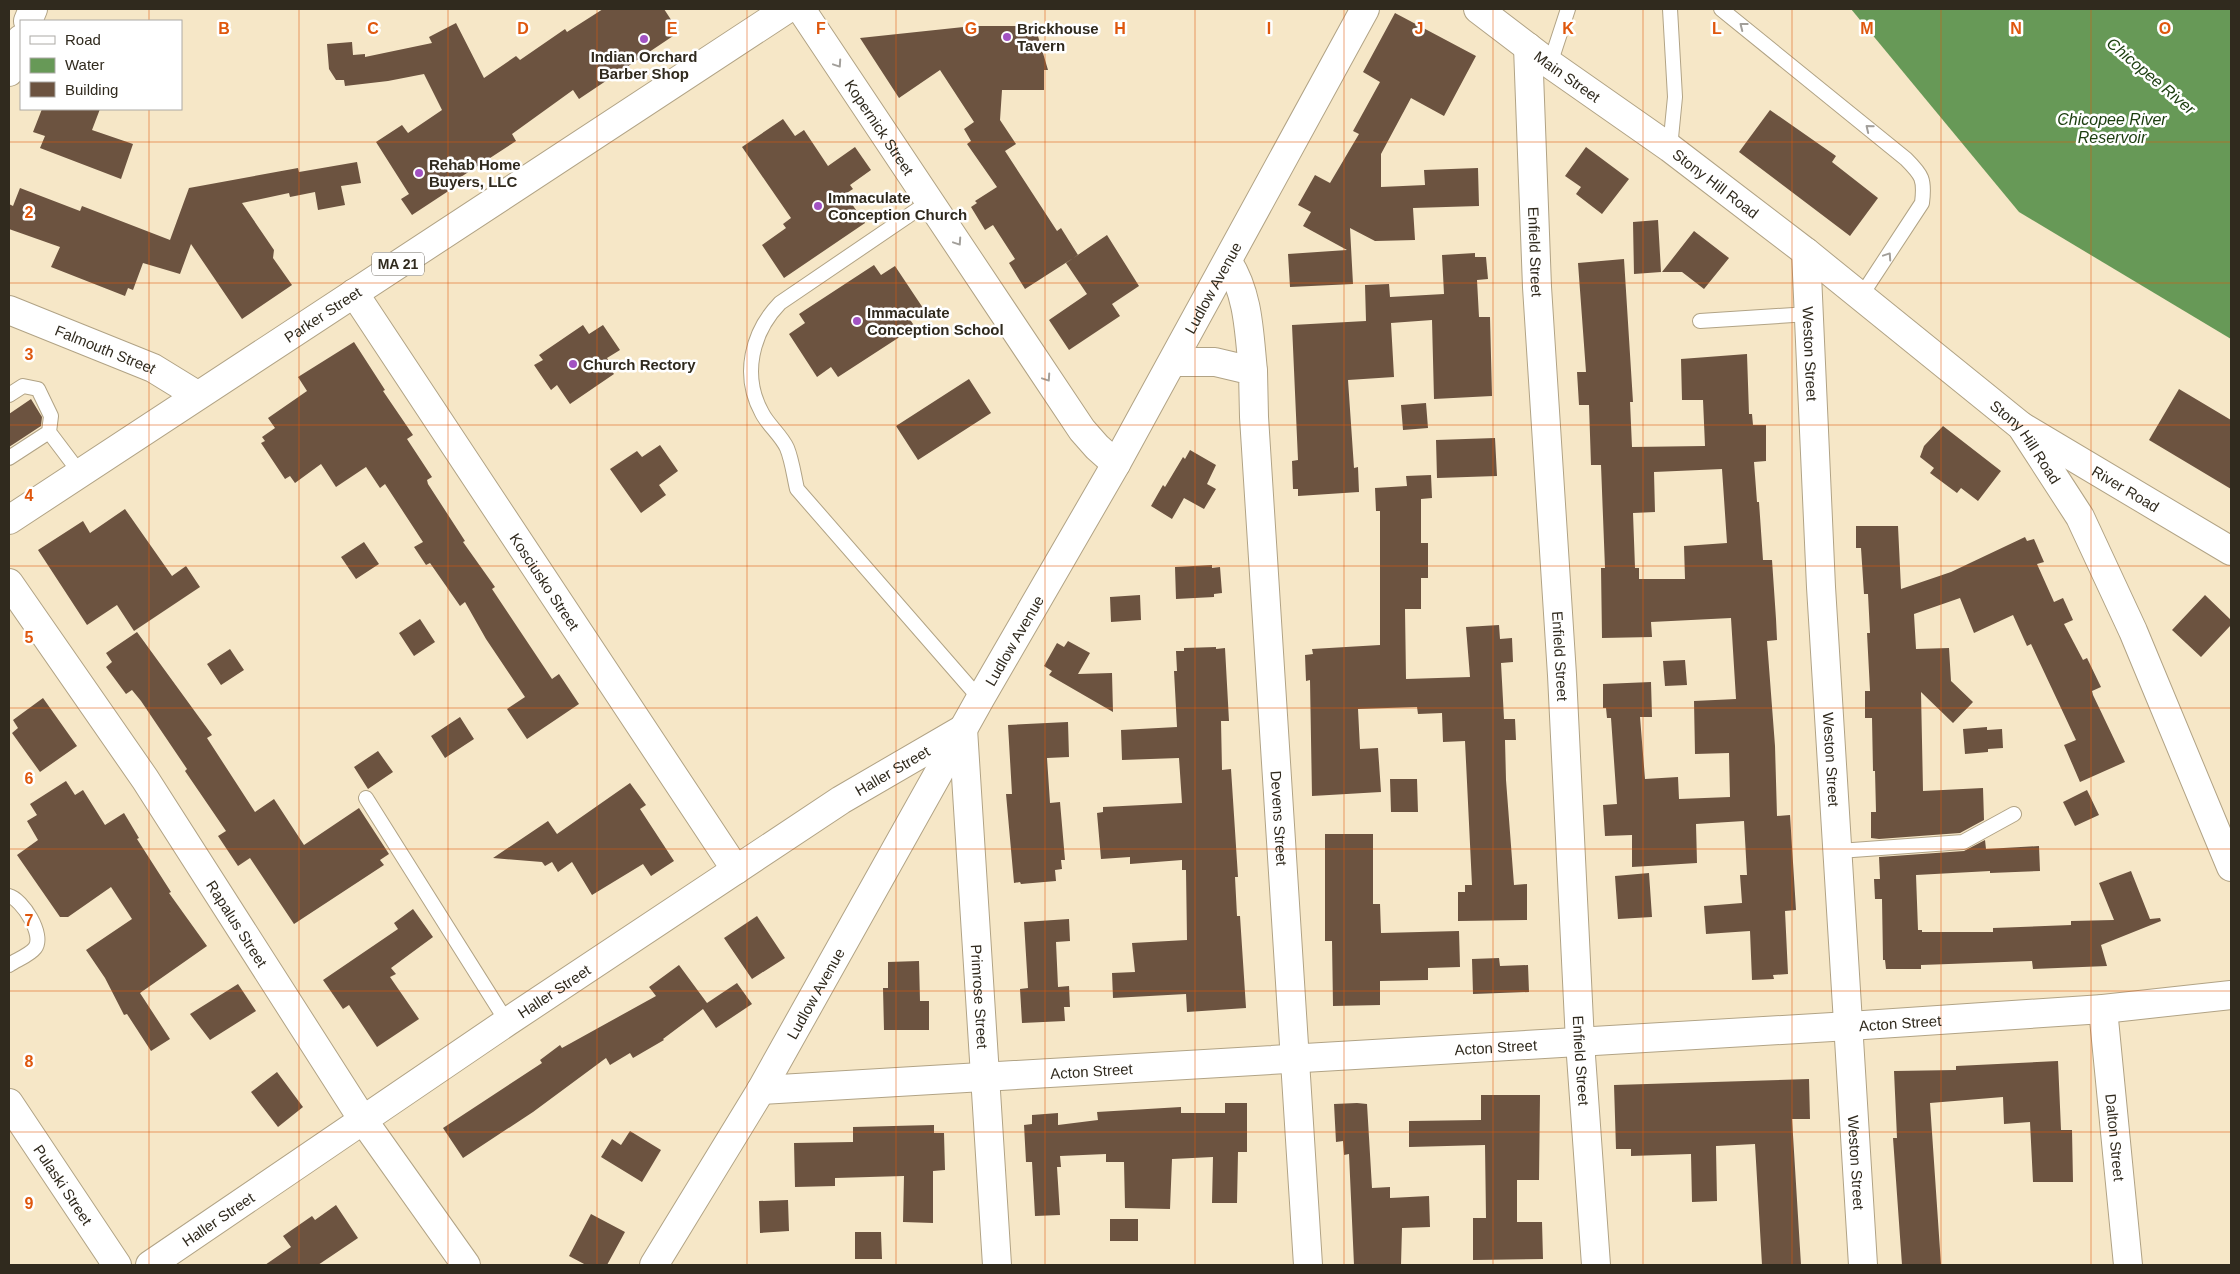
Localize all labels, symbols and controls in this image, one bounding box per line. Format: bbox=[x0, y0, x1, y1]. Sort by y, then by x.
legend bbox=[20, 20, 182, 110]
text: B bbox=[218, 20, 230, 37]
text: C bbox=[367, 20, 379, 37]
text: D bbox=[517, 20, 529, 37]
text: E bbox=[667, 20, 678, 37]
text: F bbox=[816, 20, 826, 37]
text: G bbox=[965, 20, 977, 37]
place label: Brickhouse Tavern bbox=[1017, 20, 1099, 54]
text: H bbox=[1114, 20, 1126, 37]
text: I bbox=[1267, 20, 1271, 37]
text: J bbox=[1415, 20, 1423, 37]
text: K bbox=[1562, 20, 1574, 37]
text: L bbox=[1712, 20, 1722, 37]
text: M bbox=[1860, 20, 1874, 37]
text: N bbox=[2010, 20, 2022, 37]
text: O bbox=[2159, 20, 2171, 37]
one-way arrow bbox=[1740, 23, 1749, 31]
text: Road bbox=[65, 31, 101, 48]
marker: Brickhouse Tavern bbox=[1001, 31, 1013, 43]
marker: Indian Orchard Barber Shop bbox=[638, 33, 650, 45]
water label: Chicopee River bbox=[2104, 34, 2199, 118]
street label: Main Street bbox=[1531, 47, 1605, 106]
place label: Indian Orchard Barber Shop bbox=[591, 48, 697, 82]
text: Water bbox=[65, 56, 104, 73]
one-way arrow bbox=[832, 58, 841, 67]
street label: Kopernick Street bbox=[842, 76, 918, 179]
text: Building bbox=[65, 81, 118, 98]
water label: Chicopee River Reservoir bbox=[2057, 111, 2167, 146]
one-way arrow bbox=[1865, 125, 1874, 134]
street label: Stony Hill Road bbox=[1670, 145, 1762, 221]
place label: Rehab Home Buyers, LLC bbox=[429, 156, 521, 190]
marker: Rehab Home Buyers, LLC bbox=[413, 167, 425, 179]
place label: Immaculate Conception Church bbox=[828, 189, 967, 223]
marker: Immaculate Conception Church bbox=[812, 200, 824, 212]
text: 2 bbox=[25, 204, 34, 221]
street label: Enfield Street bbox=[1525, 207, 1546, 298]
one-way arrow bbox=[951, 237, 961, 246]
street label: Ludlow Avenue bbox=[1181, 239, 1244, 336]
road number: MA 21 bbox=[372, 252, 424, 276]
one-way arrow bbox=[1882, 252, 1891, 262]
street label: Parker Street bbox=[281, 282, 365, 346]
place label: Immaculate Conception School bbox=[867, 304, 1004, 338]
street label: Weston Street bbox=[1800, 306, 1821, 402]
marker: Immaculate Conception School bbox=[851, 315, 863, 327]
street label: Falmouth Street bbox=[53, 321, 160, 377]
text: 3 bbox=[25, 346, 34, 363]
place label: Church Rectory bbox=[583, 356, 696, 373]
marker: Church Rectory bbox=[567, 358, 579, 370]
one-way arrow bbox=[1041, 372, 1050, 382]
street label: Stony Hill Road bbox=[1987, 396, 2065, 487]
street label: River Road bbox=[2089, 462, 2162, 515]
text: 4 bbox=[25, 487, 34, 504]
street label: Kosciusko Street bbox=[507, 530, 584, 634]
street label: Ludlow Avenue bbox=[981, 592, 1047, 689]
street label: Enfield Street bbox=[1549, 611, 1572, 702]
text: 5 bbox=[25, 629, 34, 646]
street label: Weston Street bbox=[1820, 711, 1843, 808]
street label: Haller Street bbox=[852, 742, 933, 799]
text: 6 bbox=[25, 770, 34, 787]
street label: Devens Street bbox=[1268, 770, 1291, 867]
street label: Rapalus Street bbox=[203, 877, 272, 971]
text: 7 bbox=[25, 912, 34, 929]
street label: Primrose Street bbox=[968, 944, 992, 1050]
street label: Ludlow Avenue bbox=[783, 945, 847, 1042]
street label: Haller Street bbox=[514, 960, 594, 1021]
street label: Acton Street bbox=[1858, 1011, 1943, 1034]
street label: Enfield Street bbox=[1570, 1015, 1593, 1107]
street label: Acton Street bbox=[1454, 1036, 1538, 1058]
text: 8 bbox=[25, 1053, 34, 1070]
street label: Acton Street bbox=[1050, 1060, 1134, 1081]
street label: Dalton Street bbox=[2103, 1093, 2128, 1183]
street label: Weston Street bbox=[1845, 1115, 1868, 1211]
street label: Pulaski Street bbox=[31, 1141, 97, 1228]
street label: Haller Street bbox=[179, 1188, 258, 1249]
text: 9 bbox=[25, 1195, 34, 1212]

